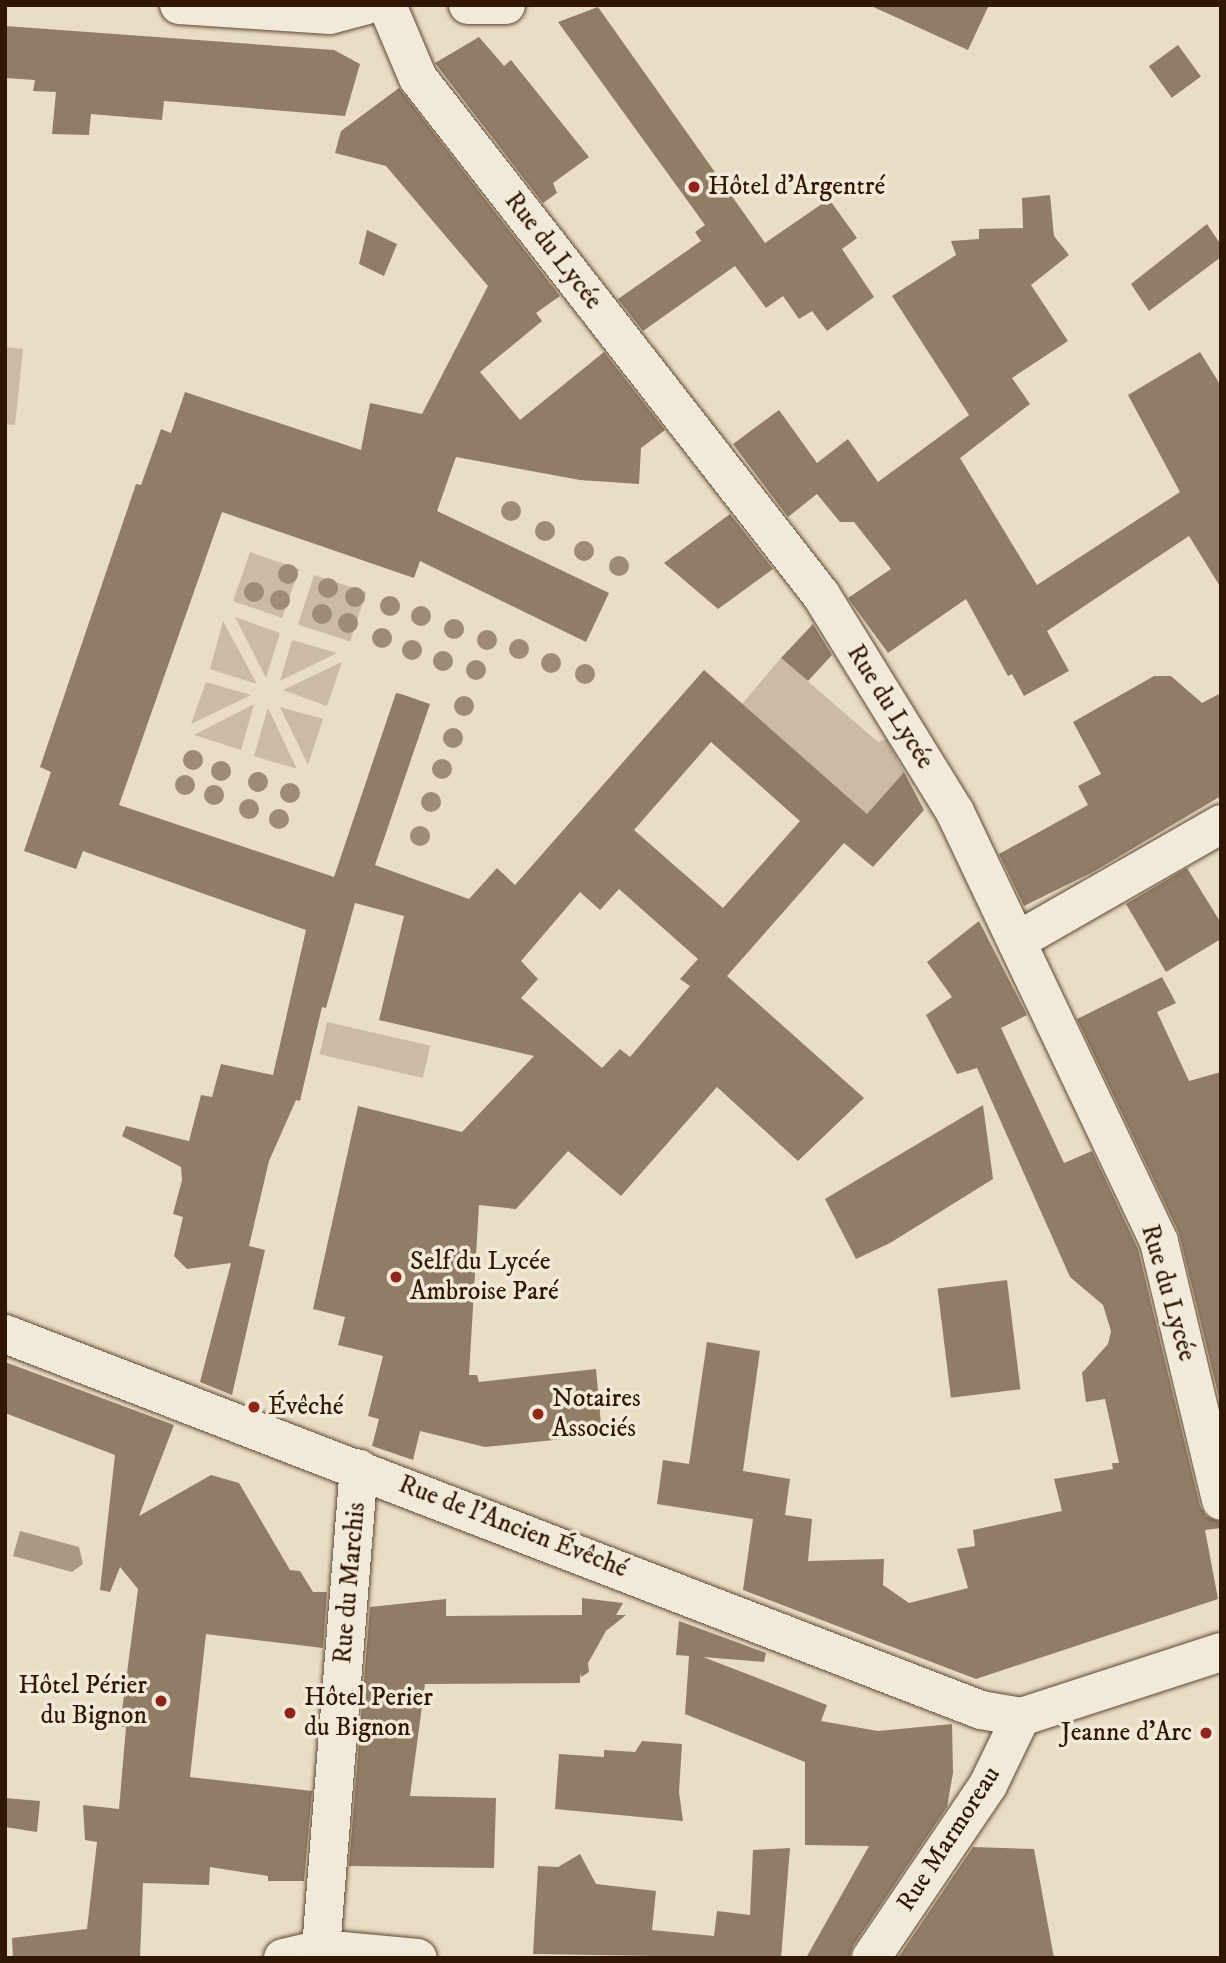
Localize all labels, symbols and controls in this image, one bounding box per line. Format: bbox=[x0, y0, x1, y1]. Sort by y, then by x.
place label: Hôtel d'Argentré bbox=[708, 171, 885, 203]
marker: Hôtel d'Argentré bbox=[686, 179, 702, 195]
street label: Rue du Lycée bbox=[497, 186, 609, 316]
street label: Rue du Lycée bbox=[840, 639, 940, 775]
street label: Rue du Lycée bbox=[1134, 1221, 1202, 1365]
place label: Self du Lycée Ambroise Paré bbox=[410, 1246, 559, 1308]
marker: Self du Lycée Ambroise Paré bbox=[388, 1269, 404, 1285]
place label: Notaires Associés bbox=[552, 1383, 641, 1444]
place label: Évêché bbox=[268, 1391, 344, 1423]
marker: Évêché bbox=[246, 1399, 262, 1415]
marker: Notaires Associés bbox=[530, 1406, 546, 1422]
street label: Rue de l'Ancien Évêché bbox=[394, 1469, 632, 1585]
street label: Rue du Marchis bbox=[327, 1501, 373, 1665]
place label: Hôtel Périer du Bignon bbox=[18, 1670, 147, 1732]
place label: Hôtel Perier du Bignon bbox=[304, 1682, 433, 1744]
marker: Hôtel Périer du Bignon bbox=[153, 1693, 169, 1709]
marker: Hôtel Perier du Bignon bbox=[282, 1705, 298, 1721]
place label: Jeanne d'Arc bbox=[1061, 1717, 1192, 1749]
marker: Jeanne d'Arc bbox=[1198, 1725, 1214, 1741]
street label: Rue Marmoreau bbox=[891, 1761, 1007, 1917]

